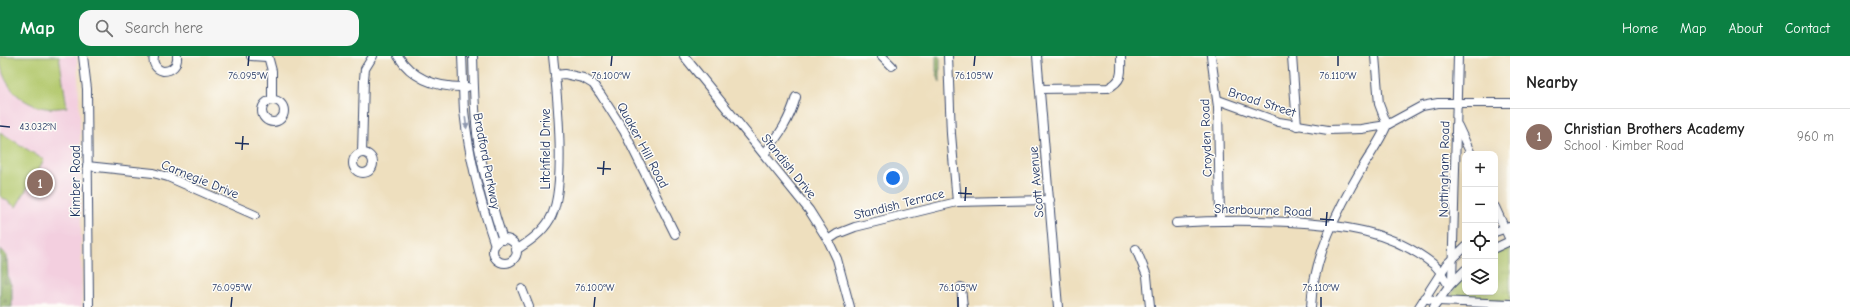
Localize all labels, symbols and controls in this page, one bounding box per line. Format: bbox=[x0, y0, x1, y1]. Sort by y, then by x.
search box bbox=[79, 10, 359, 46]
text: Map bbox=[20, 17, 55, 39]
icon: search bbox=[93, 17, 115, 39]
text: Search here bbox=[125, 19, 203, 37]
text: Home bbox=[1622, 20, 1658, 37]
text: Map bbox=[1680, 20, 1706, 37]
text: About bbox=[1728, 20, 1763, 37]
text: Contact bbox=[1785, 20, 1830, 37]
text: 76.095°W bbox=[228, 70, 268, 82]
text: 76.100°W bbox=[592, 70, 631, 82]
text: 76.105°W bbox=[955, 70, 993, 82]
text: 76.110°W bbox=[1320, 70, 1357, 82]
text: Nearby bbox=[1526, 73, 1577, 92]
street label: Broad Street bbox=[1226, 84, 1299, 120]
street label: Croyden Road bbox=[1197, 99, 1215, 177]
street label: Quaker Hill Road bbox=[614, 100, 672, 190]
street label: Litchfield Drive bbox=[538, 108, 553, 190]
street label: Bradford Parkway bbox=[470, 112, 504, 211]
one-way arrow bbox=[463, 117, 469, 129]
text: Christian Brothers Academy bbox=[1564, 120, 1744, 138]
text: 43.032°N bbox=[20, 121, 56, 133]
street label: Nottingham Road bbox=[1436, 121, 1452, 217]
text: 1 bbox=[1536, 129, 1542, 144]
text: 960 m bbox=[1797, 129, 1834, 144]
street label: Standish Drive bbox=[758, 131, 820, 202]
text: School · Kimber Road bbox=[1564, 138, 1684, 153]
street label: Kimber Road bbox=[68, 145, 83, 217]
street label: Scott Avenue bbox=[1025, 145, 1047, 218]
map controls bbox=[1462, 151, 1498, 295]
button: + bbox=[1462, 151, 1498, 187]
street label: Carnegie Drive bbox=[159, 157, 241, 202]
pin: 1 bbox=[27, 168, 53, 198]
your location bbox=[883, 168, 903, 188]
street label: Standish Terrace bbox=[852, 185, 946, 223]
button: − bbox=[1462, 187, 1498, 223]
street label: Sherbourne Road bbox=[1214, 201, 1312, 219]
button: locate bbox=[1462, 223, 1498, 259]
button: layers bbox=[1462, 259, 1498, 295]
text: 76.095°W bbox=[212, 282, 252, 294]
text: 76.100°W bbox=[576, 282, 615, 294]
text: 76.105°W bbox=[939, 282, 977, 294]
text: 76.110°W bbox=[1303, 282, 1340, 294]

